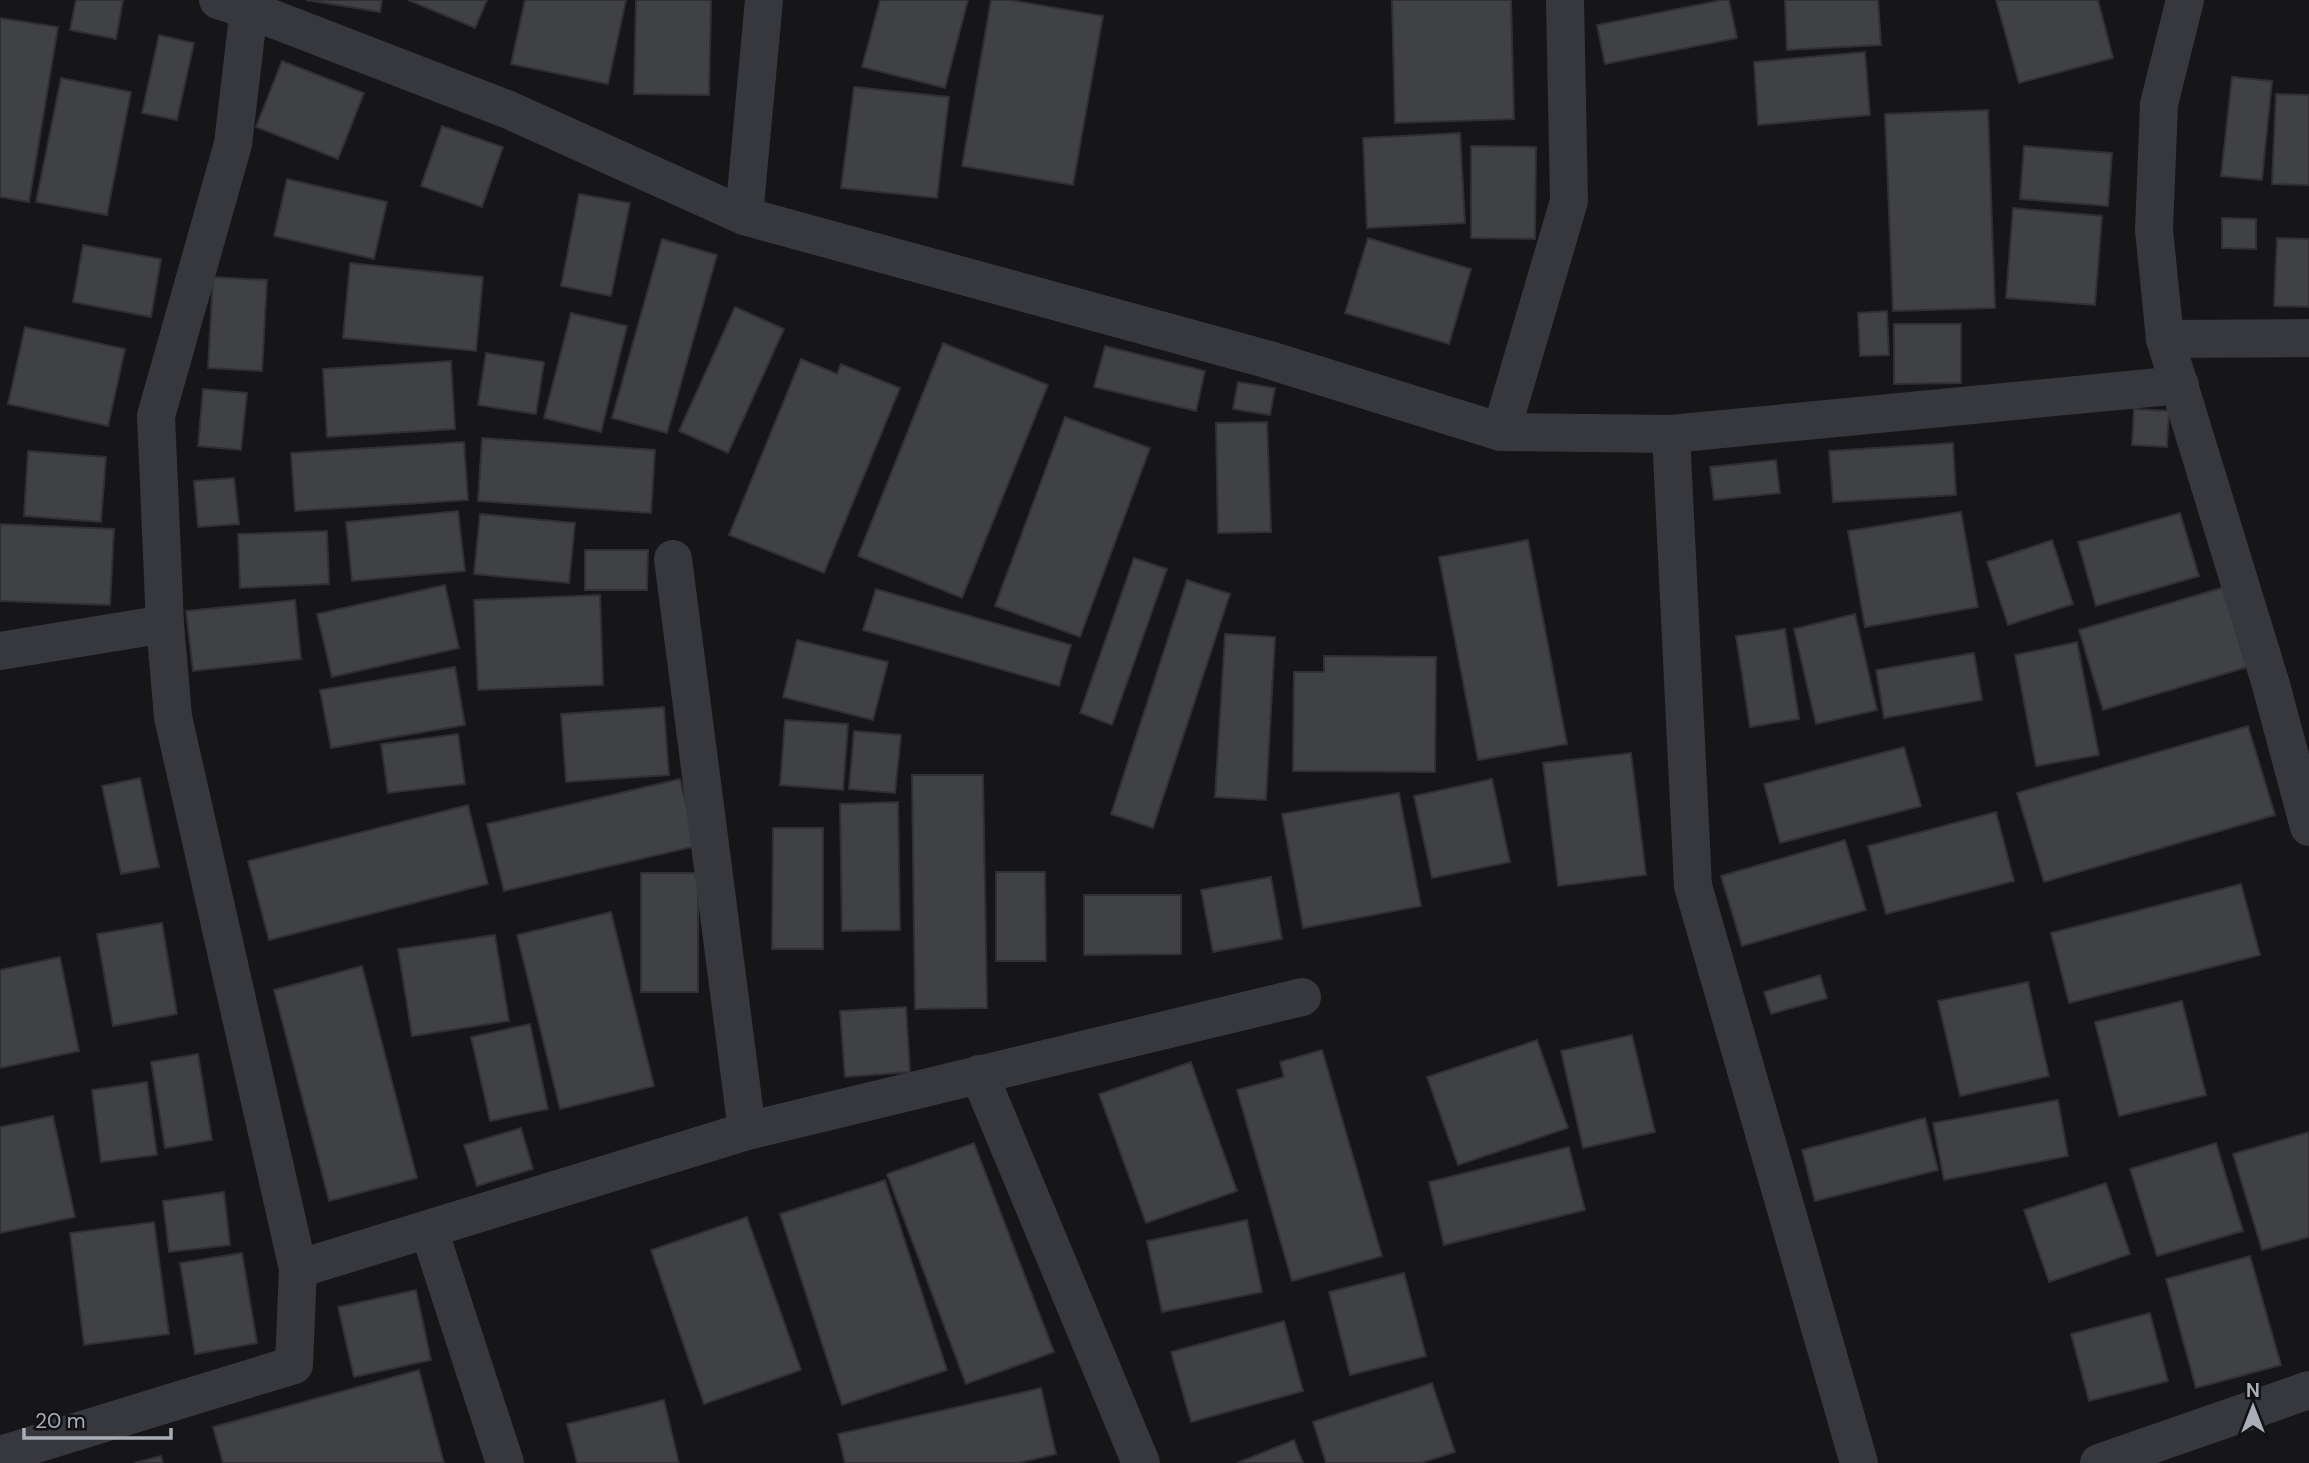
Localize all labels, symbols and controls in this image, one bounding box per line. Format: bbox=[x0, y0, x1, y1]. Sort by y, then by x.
north arrow bbox=[2218, 1372, 2288, 1442]
text: N bbox=[2246, 1378, 2260, 1403]
scale bar bbox=[24, 1396, 172, 1440]
text: 20 m bbox=[35, 1407, 86, 1435]

